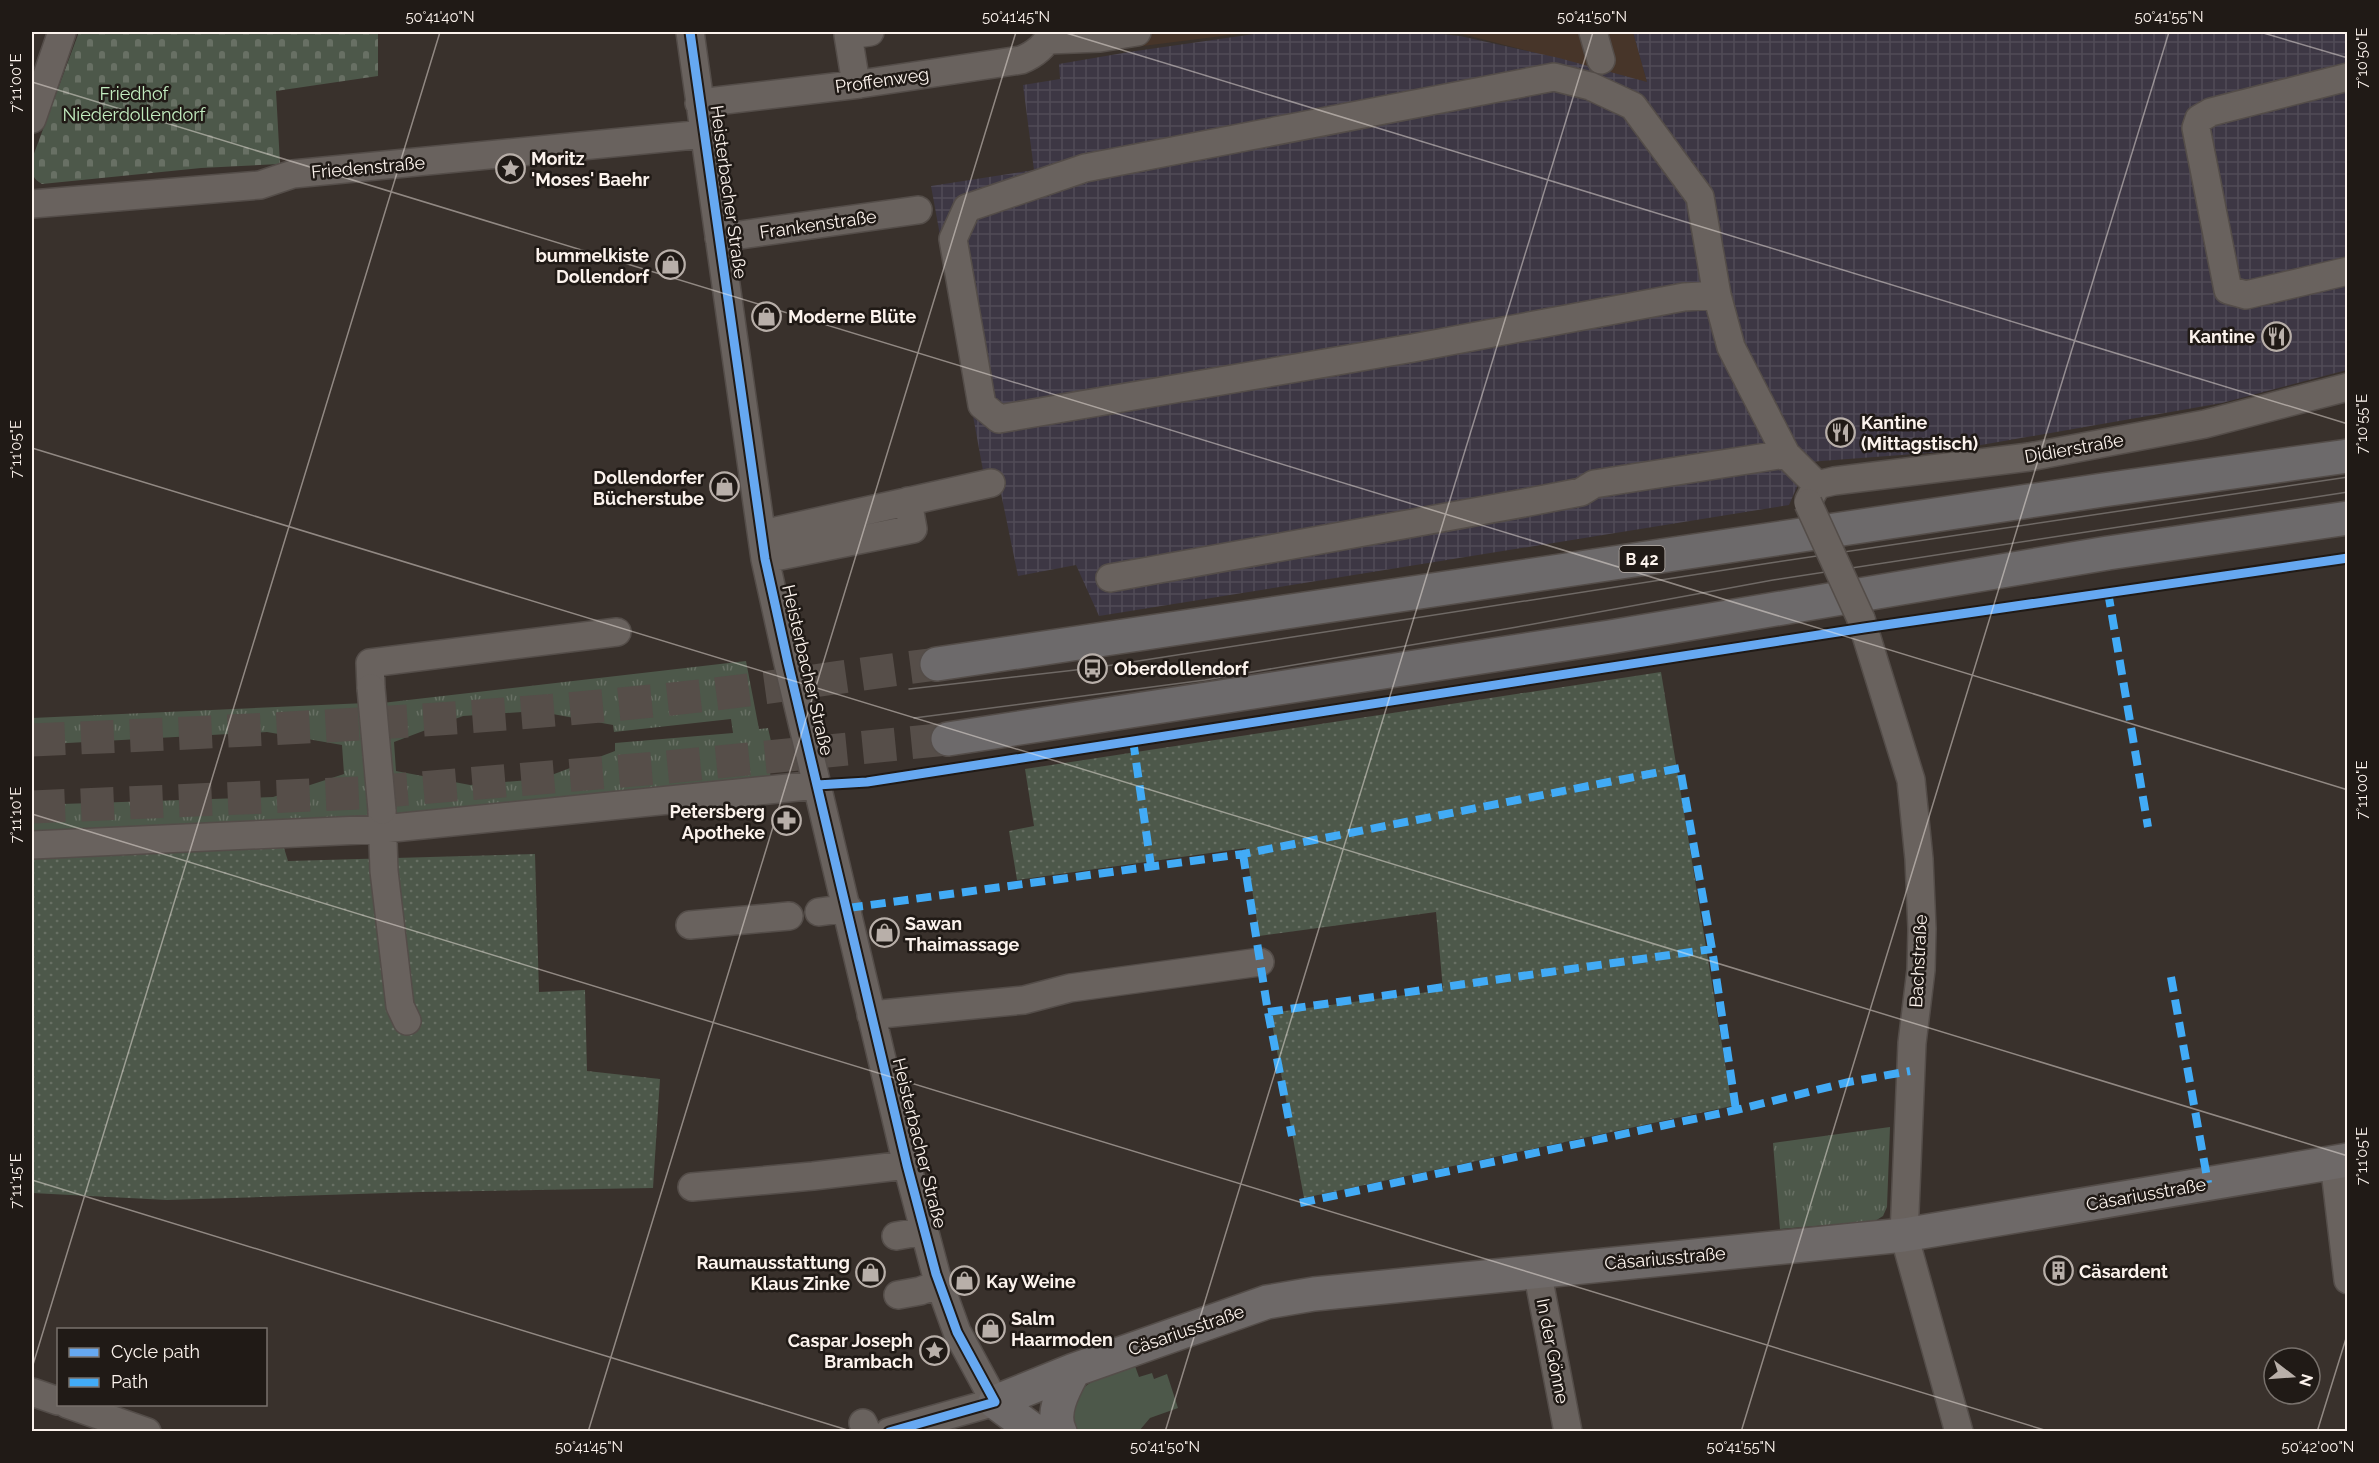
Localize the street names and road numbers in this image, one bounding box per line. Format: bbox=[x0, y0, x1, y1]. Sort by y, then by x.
street label: Proffenweg bbox=[834, 63, 930, 97]
street label: Heisterbacher Straße bbox=[706, 104, 752, 280]
street label: Friedenstraße bbox=[310, 152, 426, 182]
street label: Frankenstraße bbox=[758, 205, 878, 243]
street label: Didierstraße bbox=[2023, 429, 2126, 467]
road number: B 42 bbox=[1620, 546, 1664, 572]
street label: Heisterbacher Straße bbox=[778, 582, 838, 758]
street label: Bachstraße bbox=[1905, 913, 1931, 1008]
street label: Heisterbacher Straße bbox=[889, 1056, 951, 1231]
street label: Cäsariusstraße bbox=[2084, 1173, 2208, 1215]
street label: Cäsariusstraße bbox=[1604, 1242, 1727, 1274]
street label: In der Gönne bbox=[1532, 1297, 1574, 1406]
street label: Cäsariusstraße bbox=[1125, 1300, 1247, 1360]

